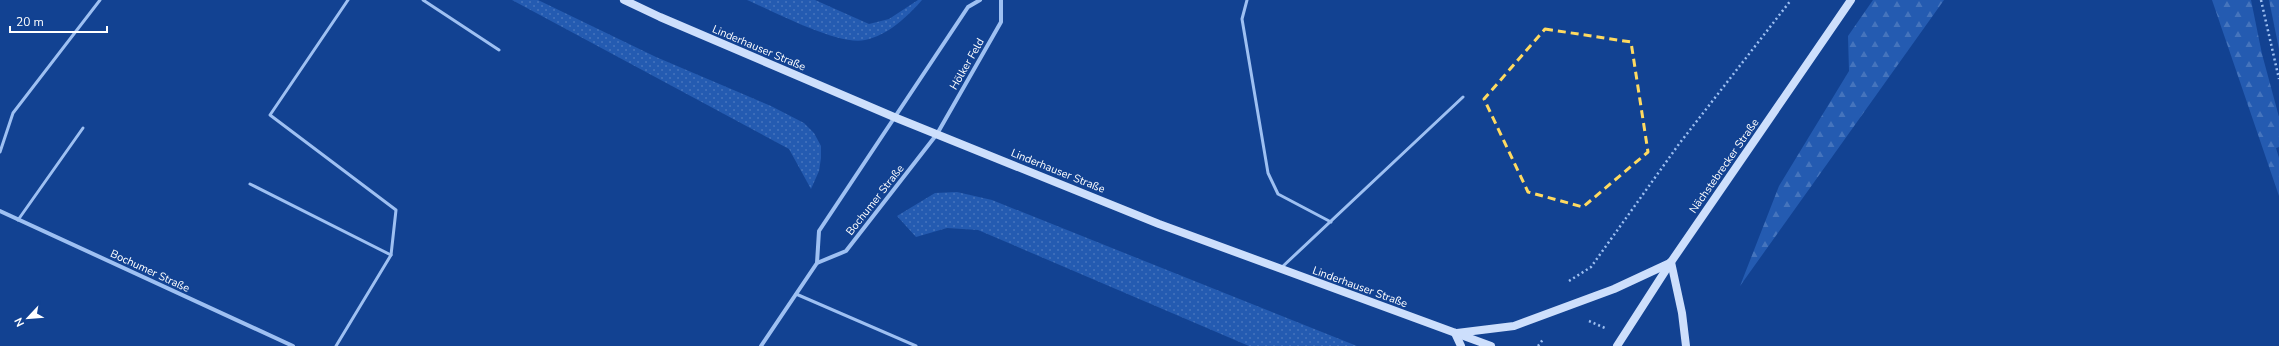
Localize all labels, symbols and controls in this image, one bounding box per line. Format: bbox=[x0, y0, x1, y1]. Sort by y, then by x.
scale bar bbox=[10, 8, 107, 34]
text: 20 m bbox=[16, 14, 44, 30]
street label: Linderhauser Straße bbox=[710, 22, 808, 75]
street label: Hölker Feld bbox=[946, 36, 988, 92]
street label: Nächstebrecker Straße bbox=[1686, 116, 1762, 216]
street label: Linderhauser Straße bbox=[1009, 145, 1107, 197]
street label: Bochumer Straße bbox=[843, 161, 907, 239]
street label: Bochumer Straße bbox=[108, 246, 192, 296]
street label: Linderhauser Straße bbox=[1310, 263, 1410, 311]
north arrow bbox=[8, 298, 48, 338]
text: N bbox=[11, 315, 28, 329]

